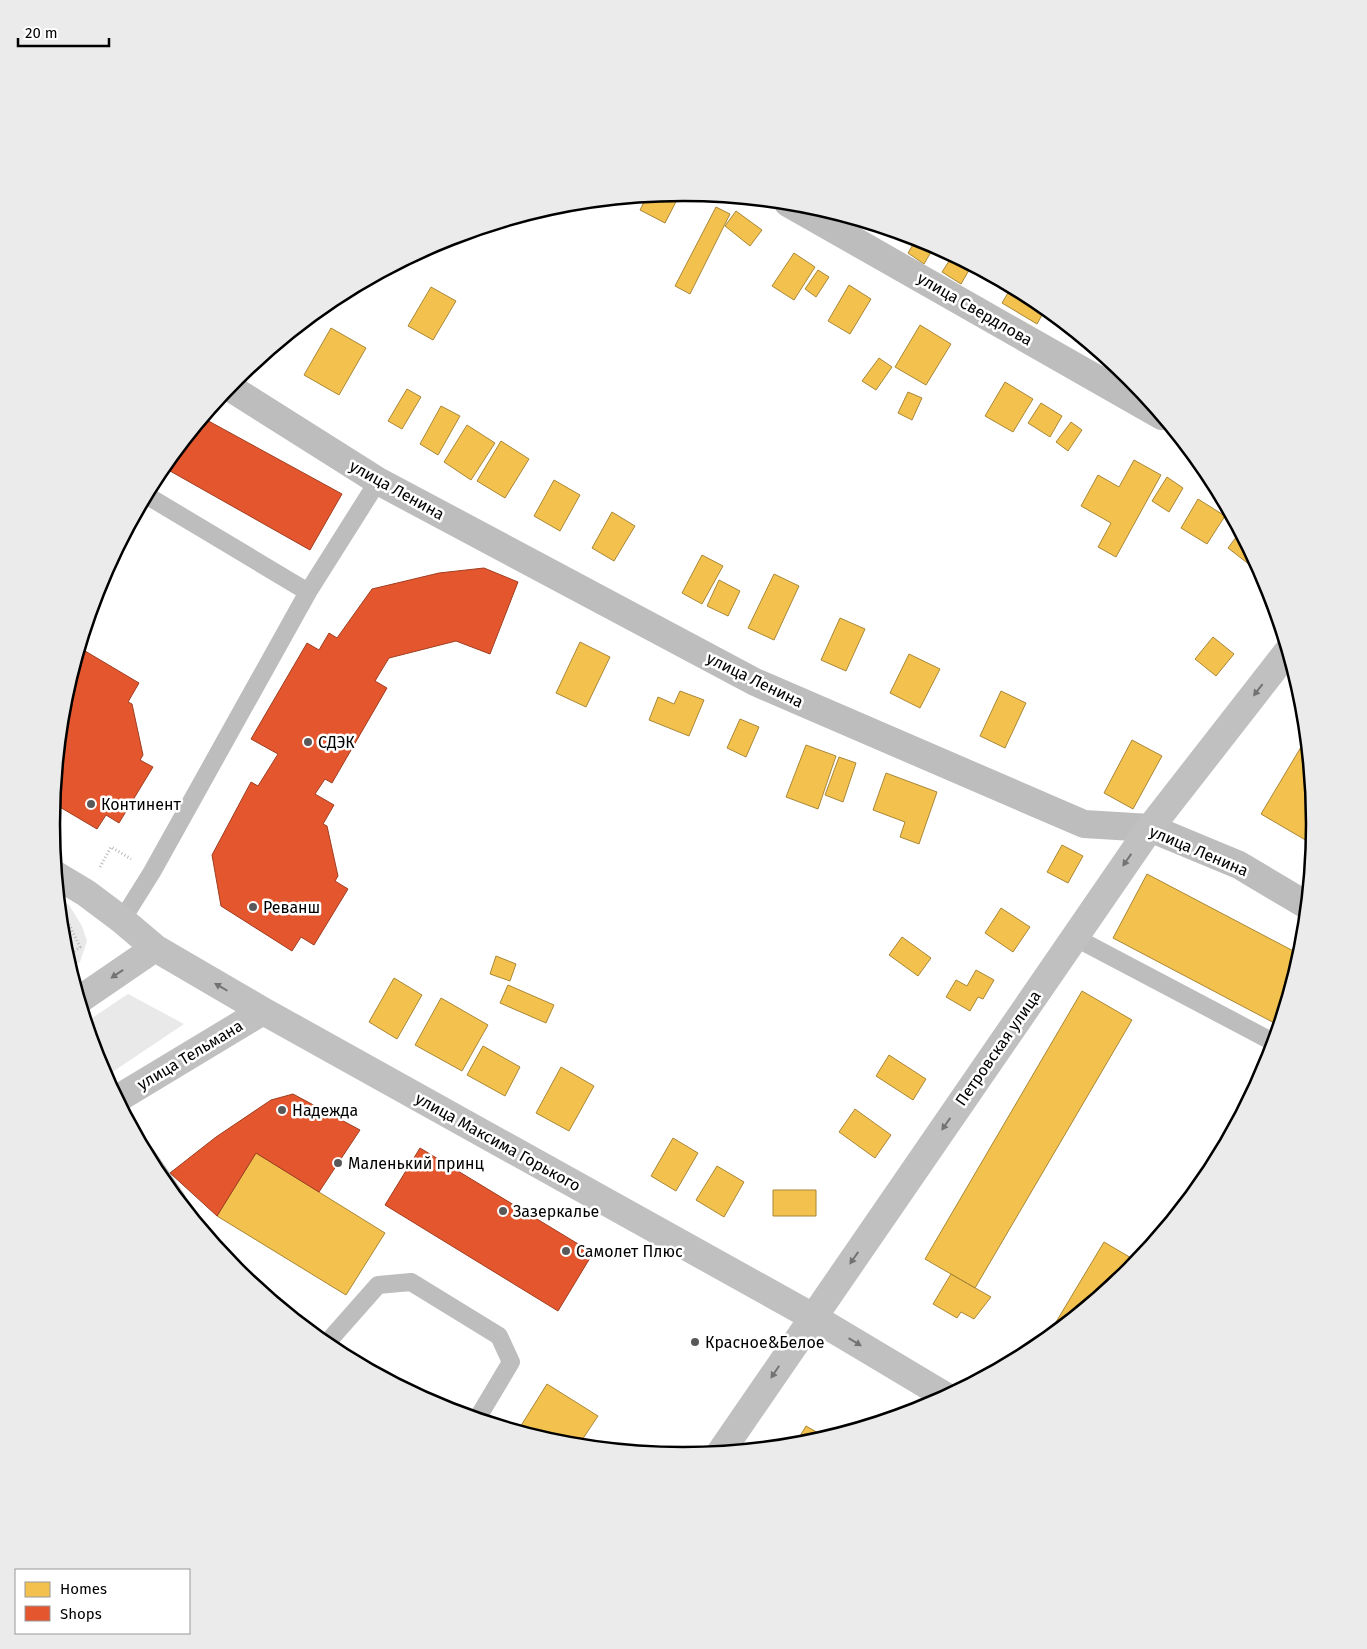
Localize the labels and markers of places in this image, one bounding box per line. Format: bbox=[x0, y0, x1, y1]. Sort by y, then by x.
place label: СДЭК bbox=[318, 733, 355, 752]
marker: СДЭК bbox=[302, 736, 314, 748]
place label: Континент bbox=[101, 795, 182, 814]
marker: Континент bbox=[85, 798, 97, 810]
place label: Реванш bbox=[263, 898, 320, 917]
marker: Реванш bbox=[247, 901, 259, 913]
place label: Надежда bbox=[292, 1101, 358, 1120]
marker: Надежда bbox=[276, 1104, 288, 1116]
place label: Маленький принц bbox=[348, 1154, 485, 1173]
marker: Маленький принц bbox=[332, 1157, 344, 1169]
place label: Зазеркалье bbox=[513, 1202, 599, 1221]
marker: Зазеркалье bbox=[497, 1205, 509, 1217]
place label: Самолет Плюс bbox=[576, 1242, 683, 1261]
marker: Самолет Плюс bbox=[560, 1245, 572, 1257]
place label: Красное&Белое bbox=[705, 1333, 824, 1352]
marker: Красное&Белое bbox=[689, 1336, 701, 1348]

